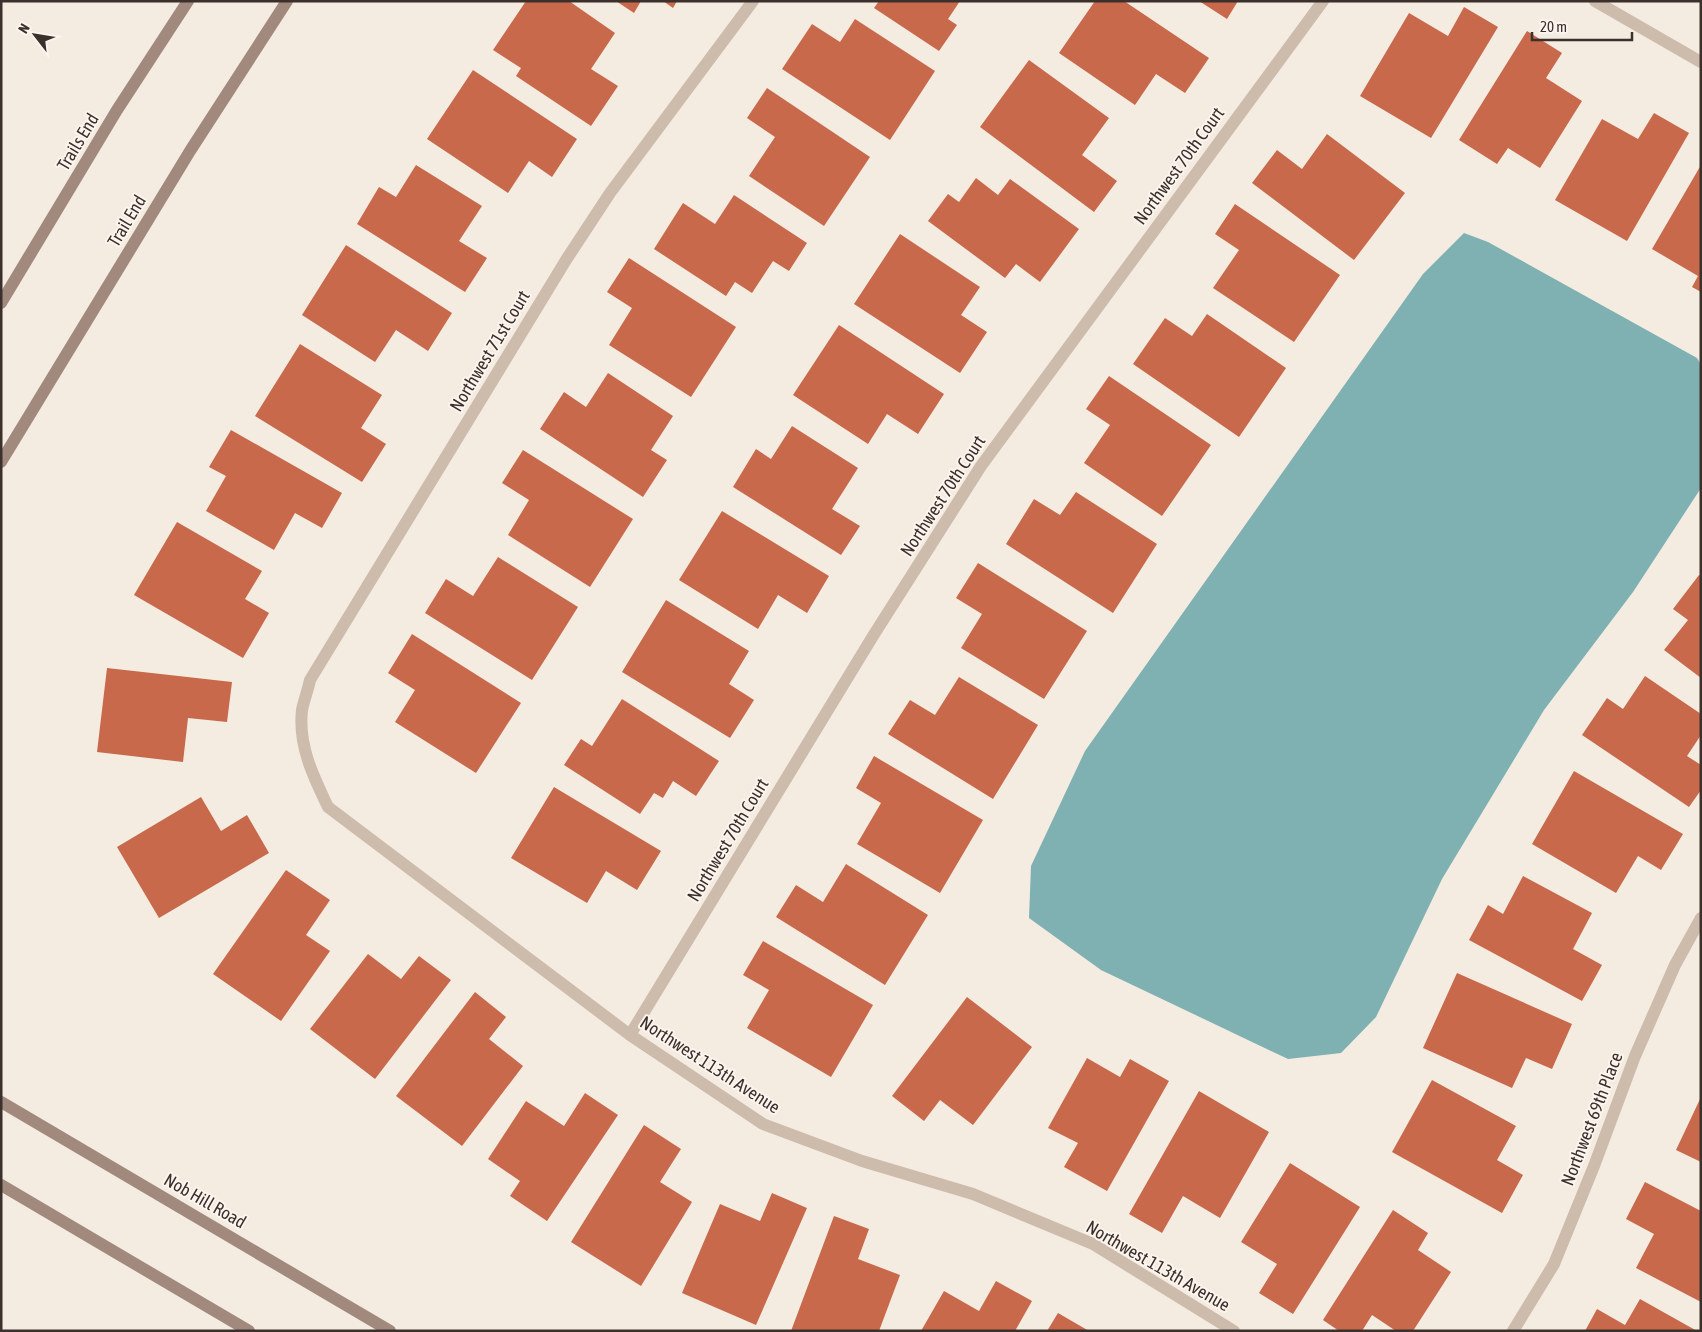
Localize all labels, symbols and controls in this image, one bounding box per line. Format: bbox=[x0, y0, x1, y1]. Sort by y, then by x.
north arrow bbox=[10, 10, 60, 60]
scale bar bbox=[1532, 10, 1632, 42]
text: 20 m bbox=[1540, 18, 1567, 35]
text: N bbox=[15, 21, 33, 36]
street label: Northwest 70th Court bbox=[1129, 103, 1228, 228]
street label: Trails End bbox=[52, 109, 103, 174]
street label: Trail End bbox=[103, 191, 150, 250]
street label: Northwest 71st Court bbox=[445, 286, 534, 415]
street label: Northwest 70th Court bbox=[896, 431, 989, 560]
street label: Northwest 70th Court bbox=[683, 774, 773, 905]
street label: Northwest 113th Avenue bbox=[636, 1012, 784, 1118]
street label: Northwest 69th Place bbox=[1556, 1049, 1627, 1188]
street label: Nob Hill Road bbox=[161, 1169, 250, 1232]
street label: Northwest 113th Avenue bbox=[1083, 1216, 1234, 1315]

